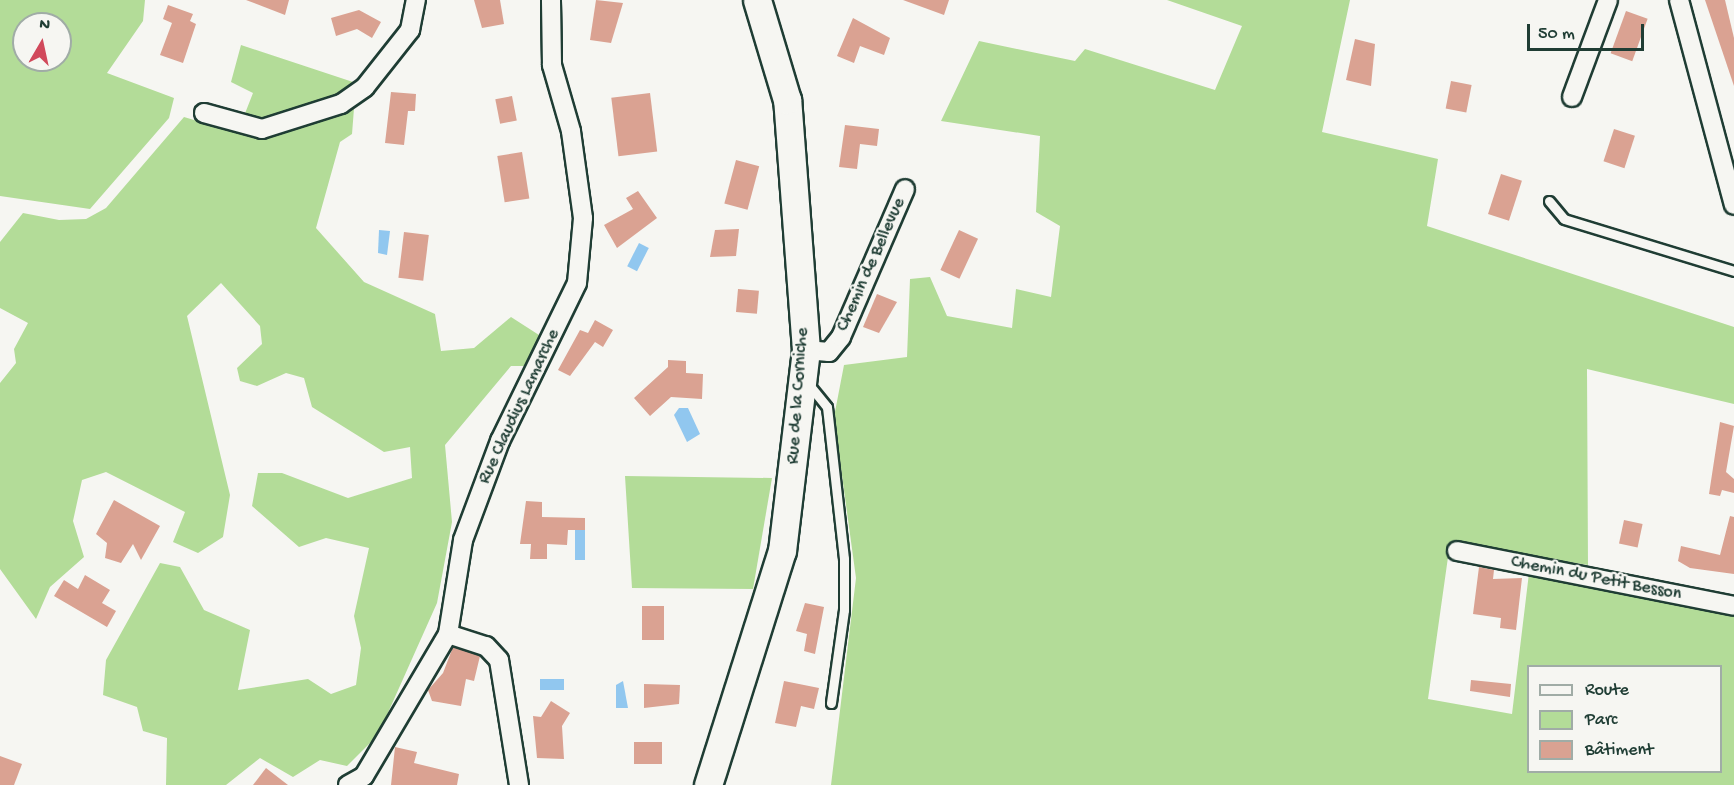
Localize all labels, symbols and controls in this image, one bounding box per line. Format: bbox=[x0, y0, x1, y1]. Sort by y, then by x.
north arrow bbox=[12, 12, 72, 72]
scale bar bbox=[1530, 12, 1647, 50]
text: N bbox=[38, 16, 51, 36]
text: 50 m bbox=[1538, 24, 1575, 45]
street label: Chemin de Bellevue bbox=[833, 195, 911, 335]
street label: Rue Claudius Lamarche bbox=[475, 326, 565, 488]
street label: Rue de la Corniche bbox=[783, 327, 815, 465]
street label: Chemin du Petit Besson bbox=[1509, 552, 1683, 606]
legend bbox=[1527, 665, 1722, 773]
text: Route bbox=[1585, 680, 1629, 701]
text: Parc bbox=[1585, 710, 1617, 731]
text: Bâtiment bbox=[1585, 740, 1653, 761]

